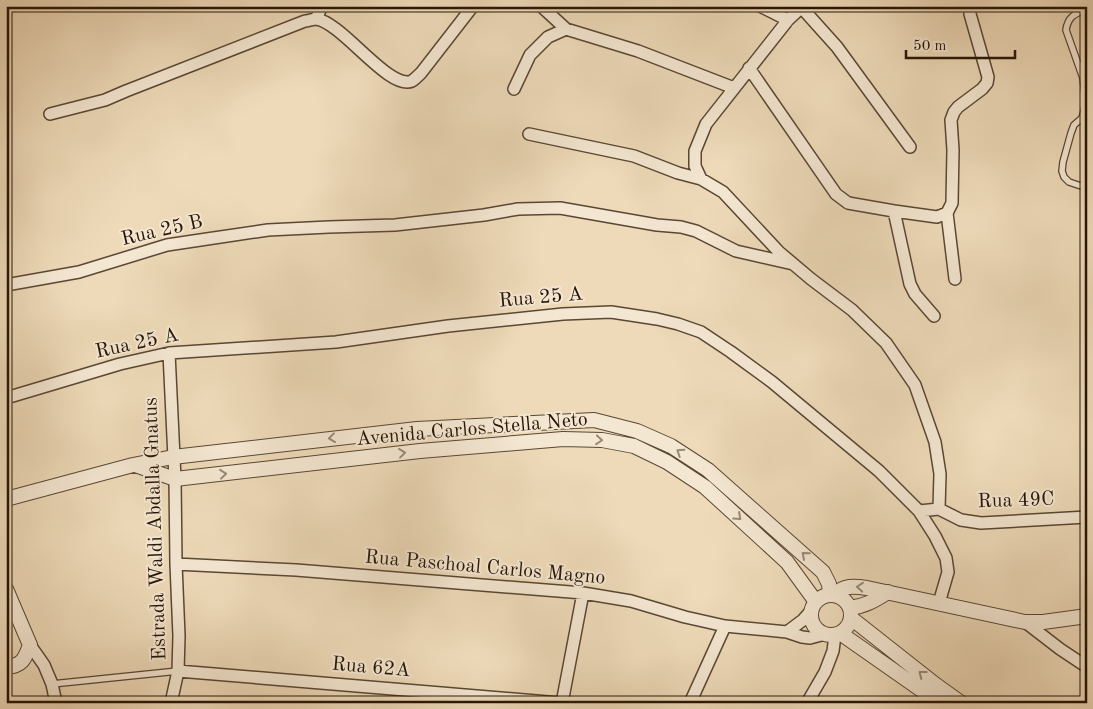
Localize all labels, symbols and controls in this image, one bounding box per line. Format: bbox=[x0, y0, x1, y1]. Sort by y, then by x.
scale bar bbox=[906, 28, 1014, 60]
text: 50 m bbox=[913, 39, 947, 54]
street label: Rua 25 B bbox=[119, 212, 205, 250]
street label: Rua 25 A bbox=[498, 284, 584, 312]
street label: Rua 25 A bbox=[94, 325, 180, 363]
street label: Estrada Waldi Abdalla Gnatus bbox=[141, 397, 171, 661]
street label: Avenida Carlos Stella Neto bbox=[355, 410, 589, 450]
one-way arrow bbox=[328, 432, 336, 443]
one-way arrow bbox=[595, 434, 603, 445]
one-way arrow bbox=[398, 448, 406, 459]
one-way arrow bbox=[676, 449, 685, 458]
one-way arrow bbox=[219, 469, 227, 480]
street label: Rua 49C bbox=[977, 490, 1055, 512]
one-way arrow bbox=[732, 511, 741, 520]
street label: Rua Paschoal Carlos Magno bbox=[364, 548, 606, 588]
one-way arrow bbox=[802, 552, 811, 561]
one-way arrow bbox=[856, 582, 864, 593]
street label: Rua 62A bbox=[331, 655, 411, 681]
one-way arrow bbox=[919, 671, 928, 679]

